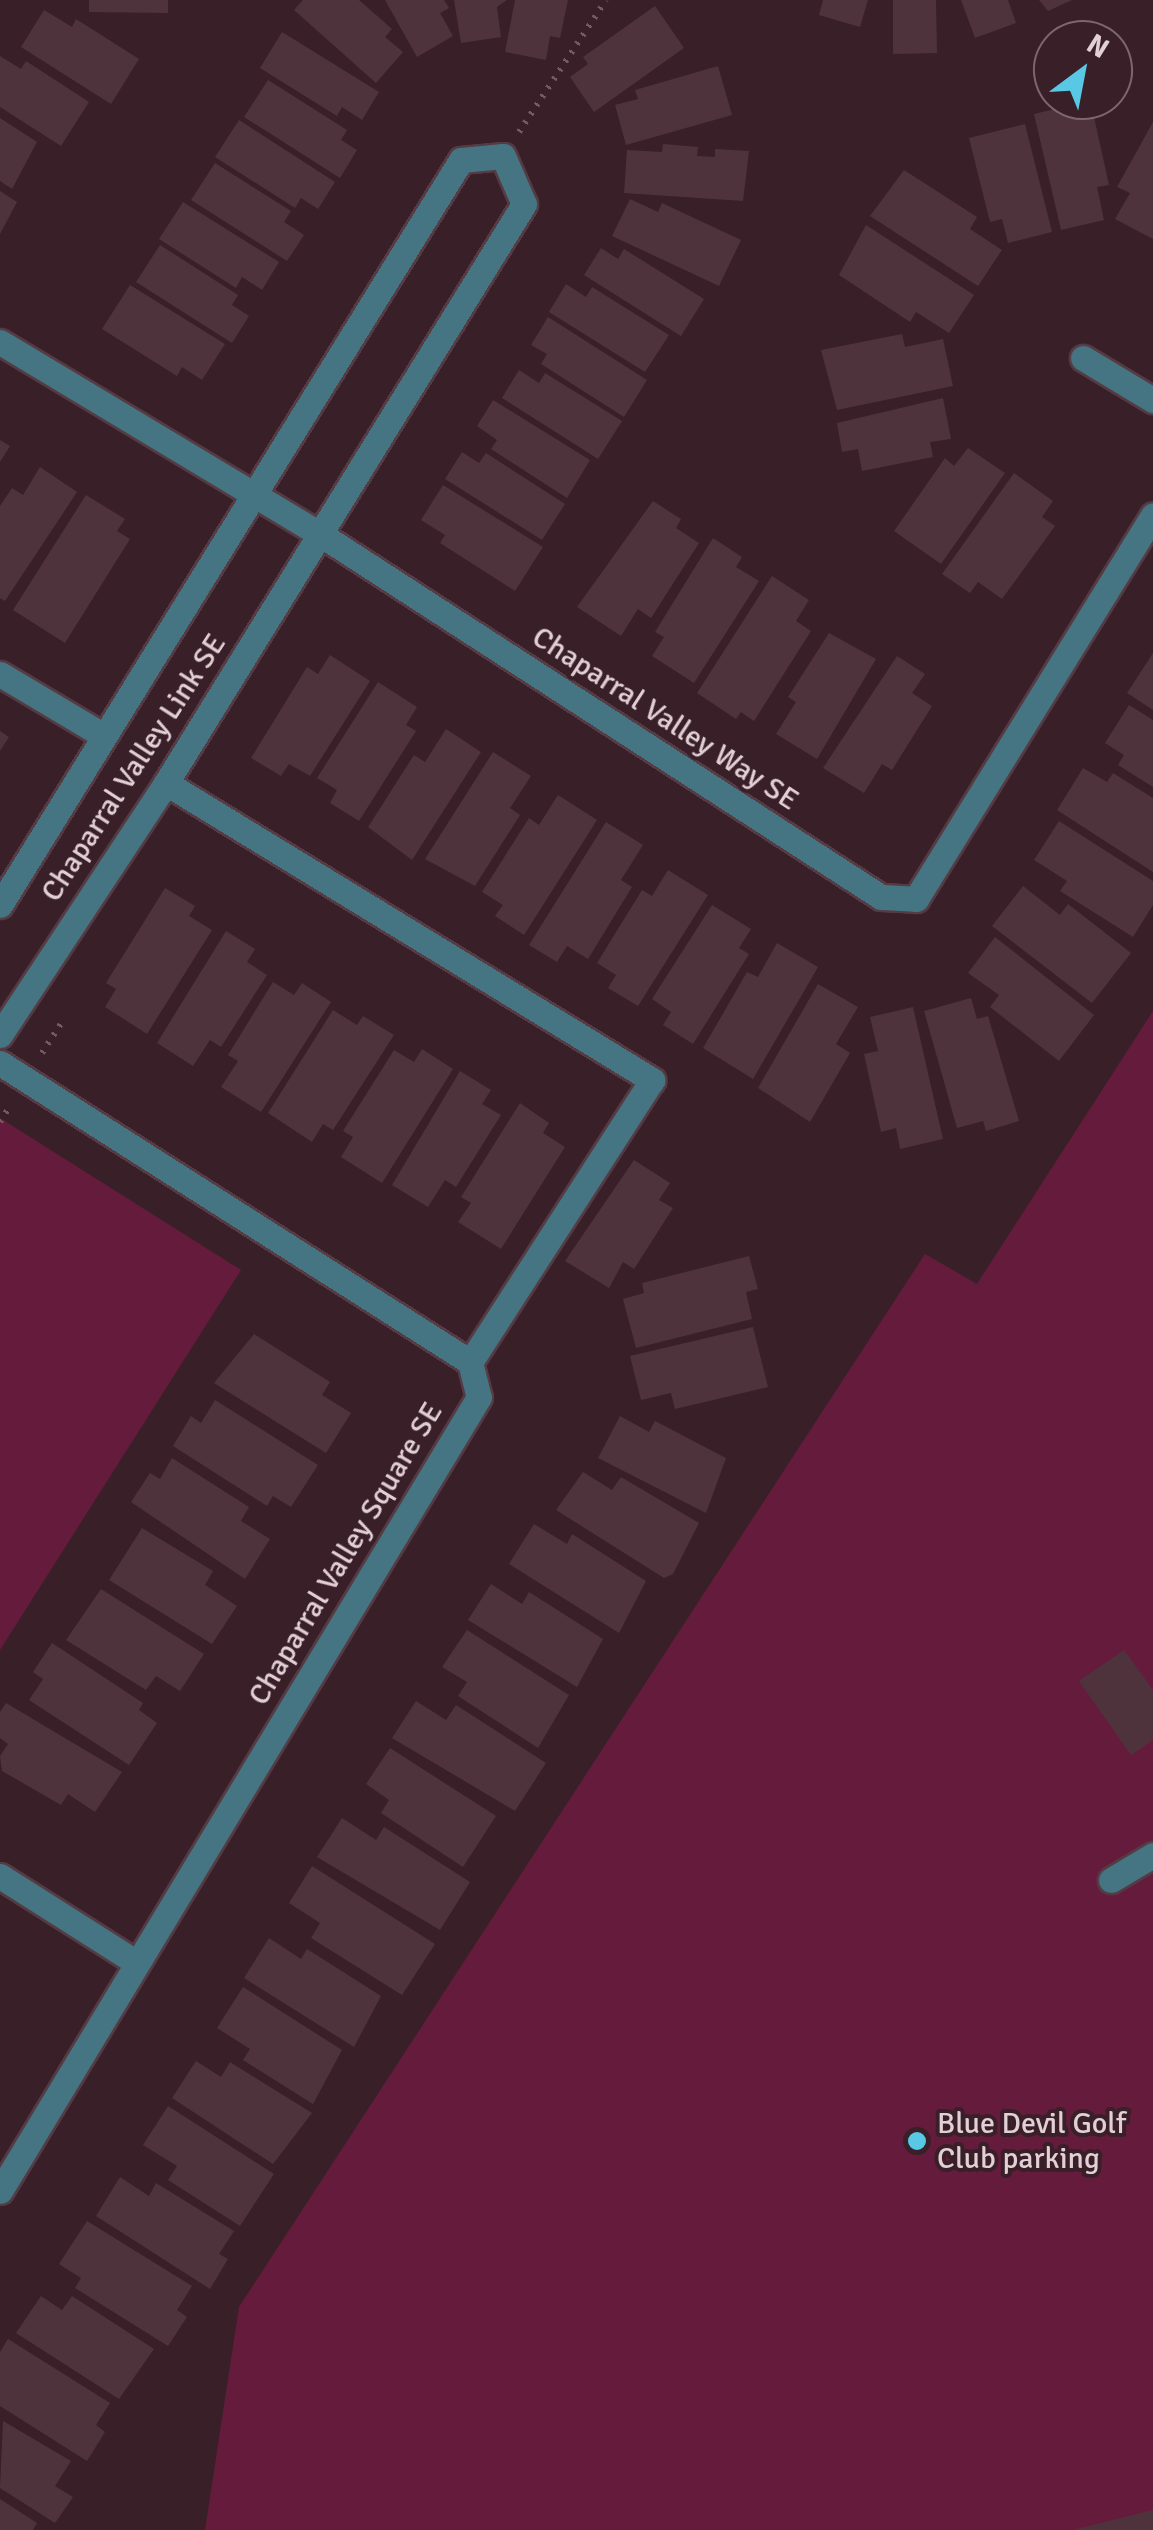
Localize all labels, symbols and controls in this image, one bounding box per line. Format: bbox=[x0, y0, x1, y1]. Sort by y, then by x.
north arrow bbox=[1033, 20, 1133, 120]
text: N bbox=[1081, 27, 1115, 66]
street label: Chaparral Valley Way SE bbox=[525, 619, 805, 819]
street label: Chaparral Valley Link SE bbox=[34, 628, 234, 908]
street label: Chaparral Valley Square SE bbox=[241, 1396, 451, 1712]
place label: Blue Devil Golf Club parking bbox=[937, 2106, 1126, 2176]
marker: Blue Devil Golf Club parking bbox=[906, 2130, 928, 2152]

